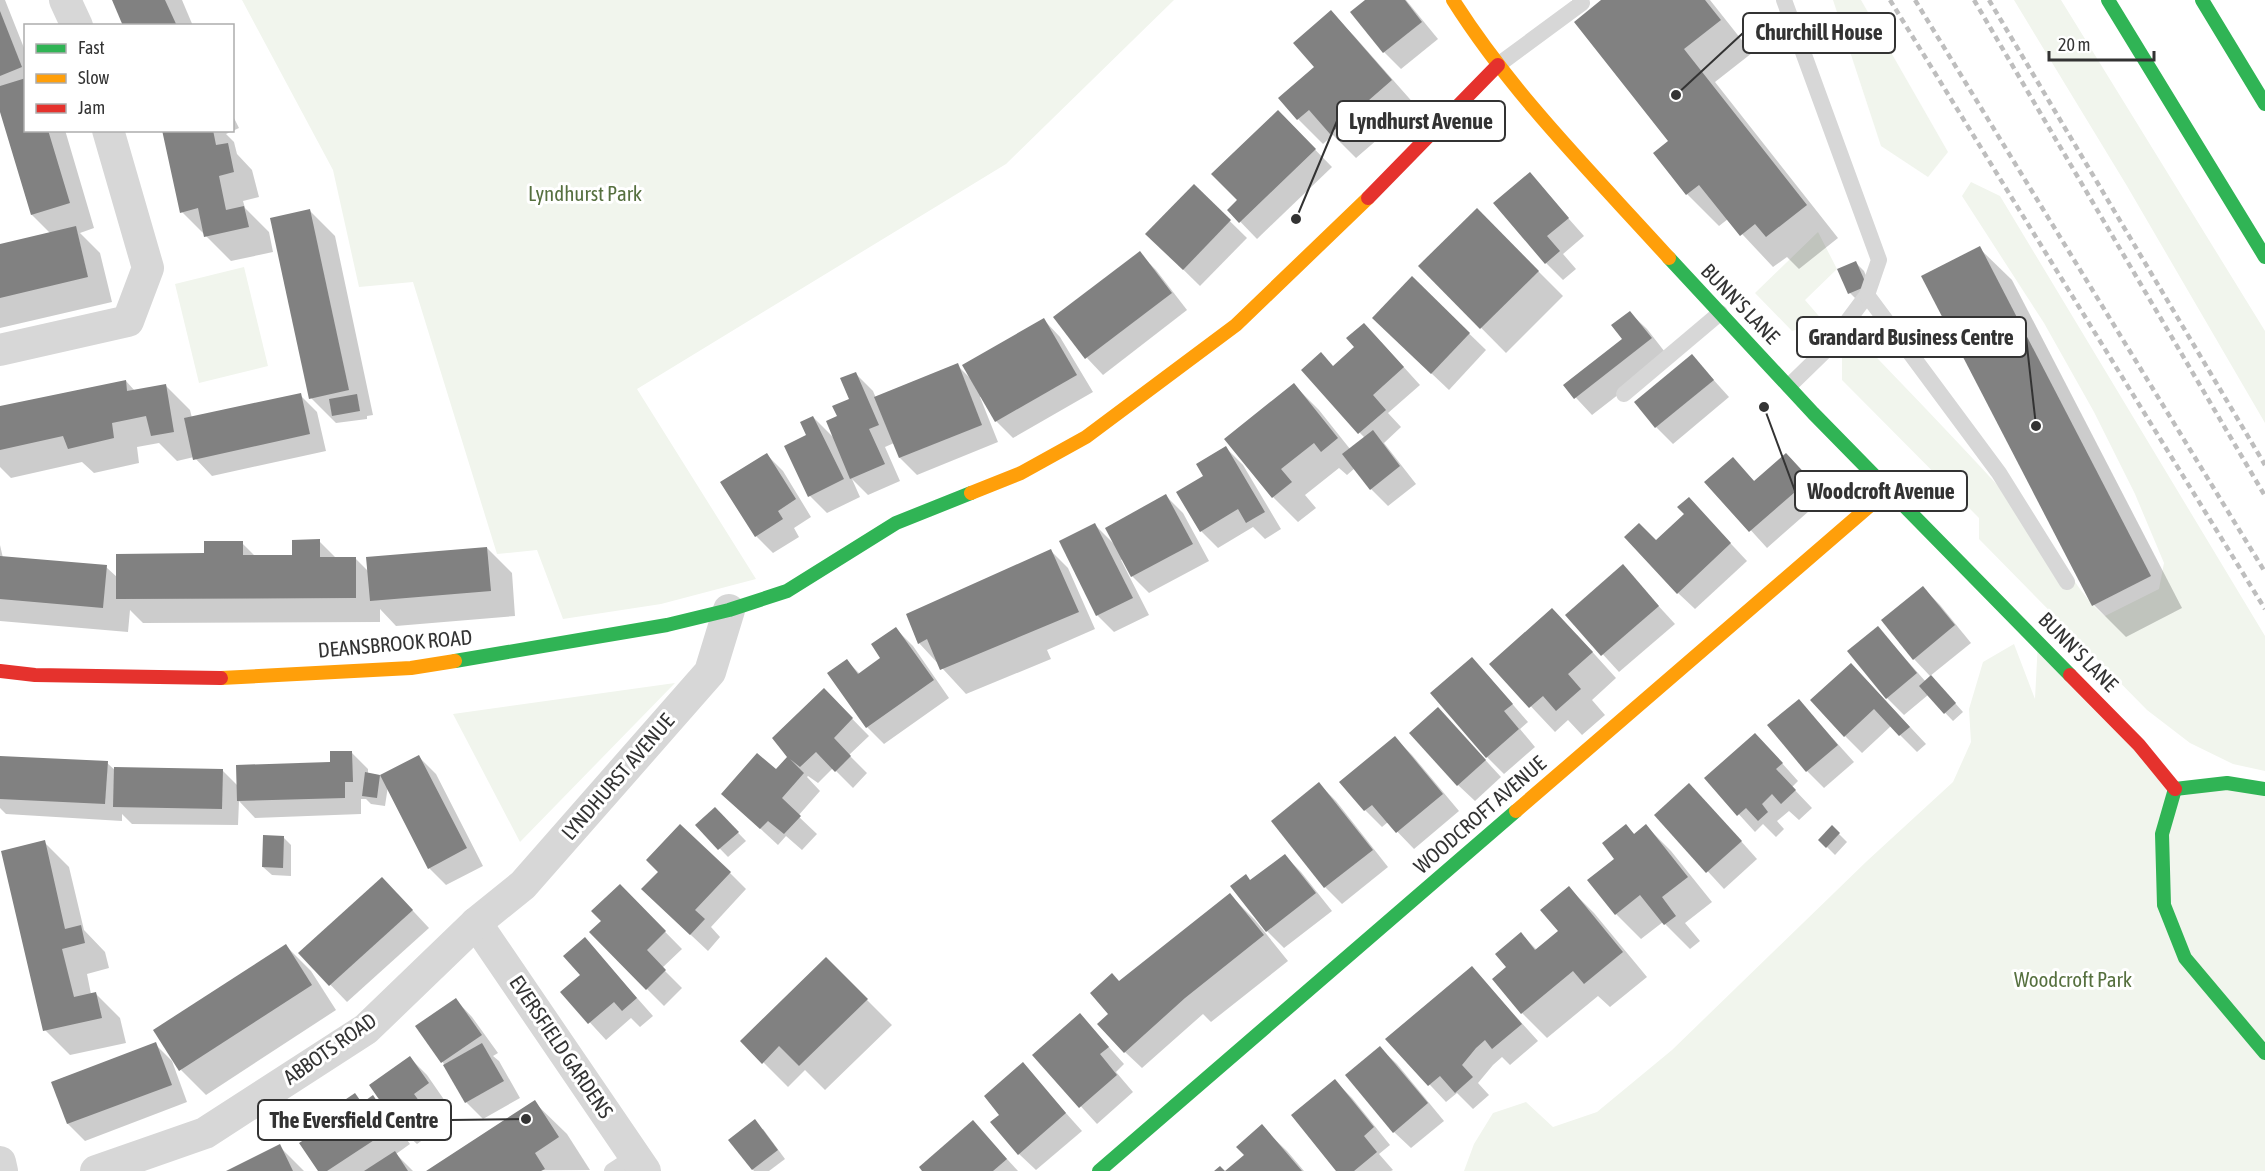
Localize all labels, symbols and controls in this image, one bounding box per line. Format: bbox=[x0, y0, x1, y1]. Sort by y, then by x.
callout: Churchill House bbox=[1743, 13, 1895, 53]
text: Churchill House bbox=[1755, 19, 1883, 45]
legend bbox=[24, 24, 234, 132]
scale bar bbox=[2049, 24, 2154, 62]
text: 20 m bbox=[2058, 34, 2090, 55]
text: Fast bbox=[78, 37, 105, 58]
text: Slow bbox=[78, 67, 109, 88]
text: Jam bbox=[78, 97, 105, 118]
callout: Lyndhurst Avenue bbox=[1337, 101, 1505, 141]
text: Lyndhurst Avenue bbox=[1349, 108, 1493, 134]
park label: Lyndhurst Park bbox=[528, 181, 642, 205]
street label: BUNN'S LANE bbox=[1697, 258, 1785, 348]
callout: Grandard Business Centre bbox=[1797, 317, 2026, 357]
text: Grandard Business Centre bbox=[1808, 324, 2014, 350]
callout: Woodcroft Avenue bbox=[1795, 471, 1967, 511]
text: Woodcroft Avenue bbox=[1806, 478, 1955, 504]
street label: BUNN'S LANE bbox=[2034, 607, 2123, 696]
street label: DEANSBROOK ROAD bbox=[317, 624, 473, 662]
street label: LYNDHURST AVENUE bbox=[556, 708, 678, 844]
street label: WOODCROFT AVENUE bbox=[1409, 750, 1550, 878]
park label: Woodcroft Park bbox=[2014, 967, 2132, 991]
street label: EVERSFIELD GARDENS bbox=[505, 971, 619, 1122]
street label: ABBOTS ROAD bbox=[278, 1008, 380, 1089]
callout: The Eversfield Centre bbox=[258, 1100, 451, 1140]
text: The Eversfield Centre bbox=[270, 1107, 438, 1133]

